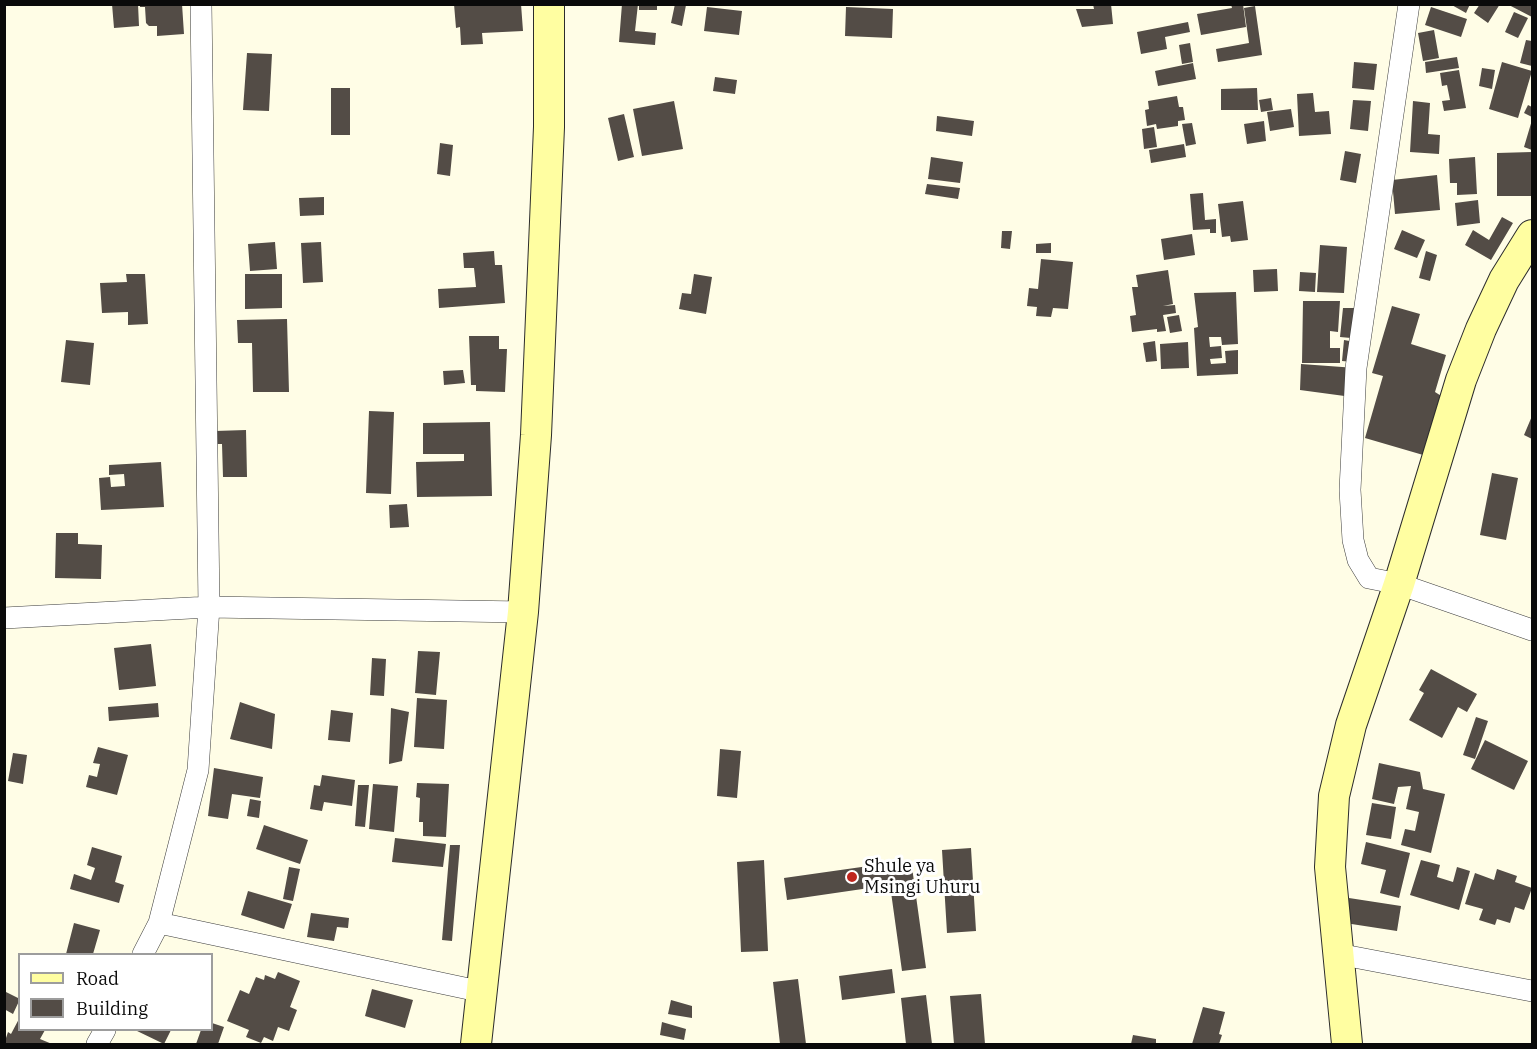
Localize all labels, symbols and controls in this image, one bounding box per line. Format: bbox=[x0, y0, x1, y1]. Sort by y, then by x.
place label: Shule ya Msingi Uhuru bbox=[864, 856, 980, 898]
marker: Shule ya Msingi Uhuru bbox=[845, 870, 859, 884]
legend bbox=[18, 953, 213, 1031]
text: Road bbox=[76, 967, 119, 990]
text: Building bbox=[76, 997, 148, 1020]

